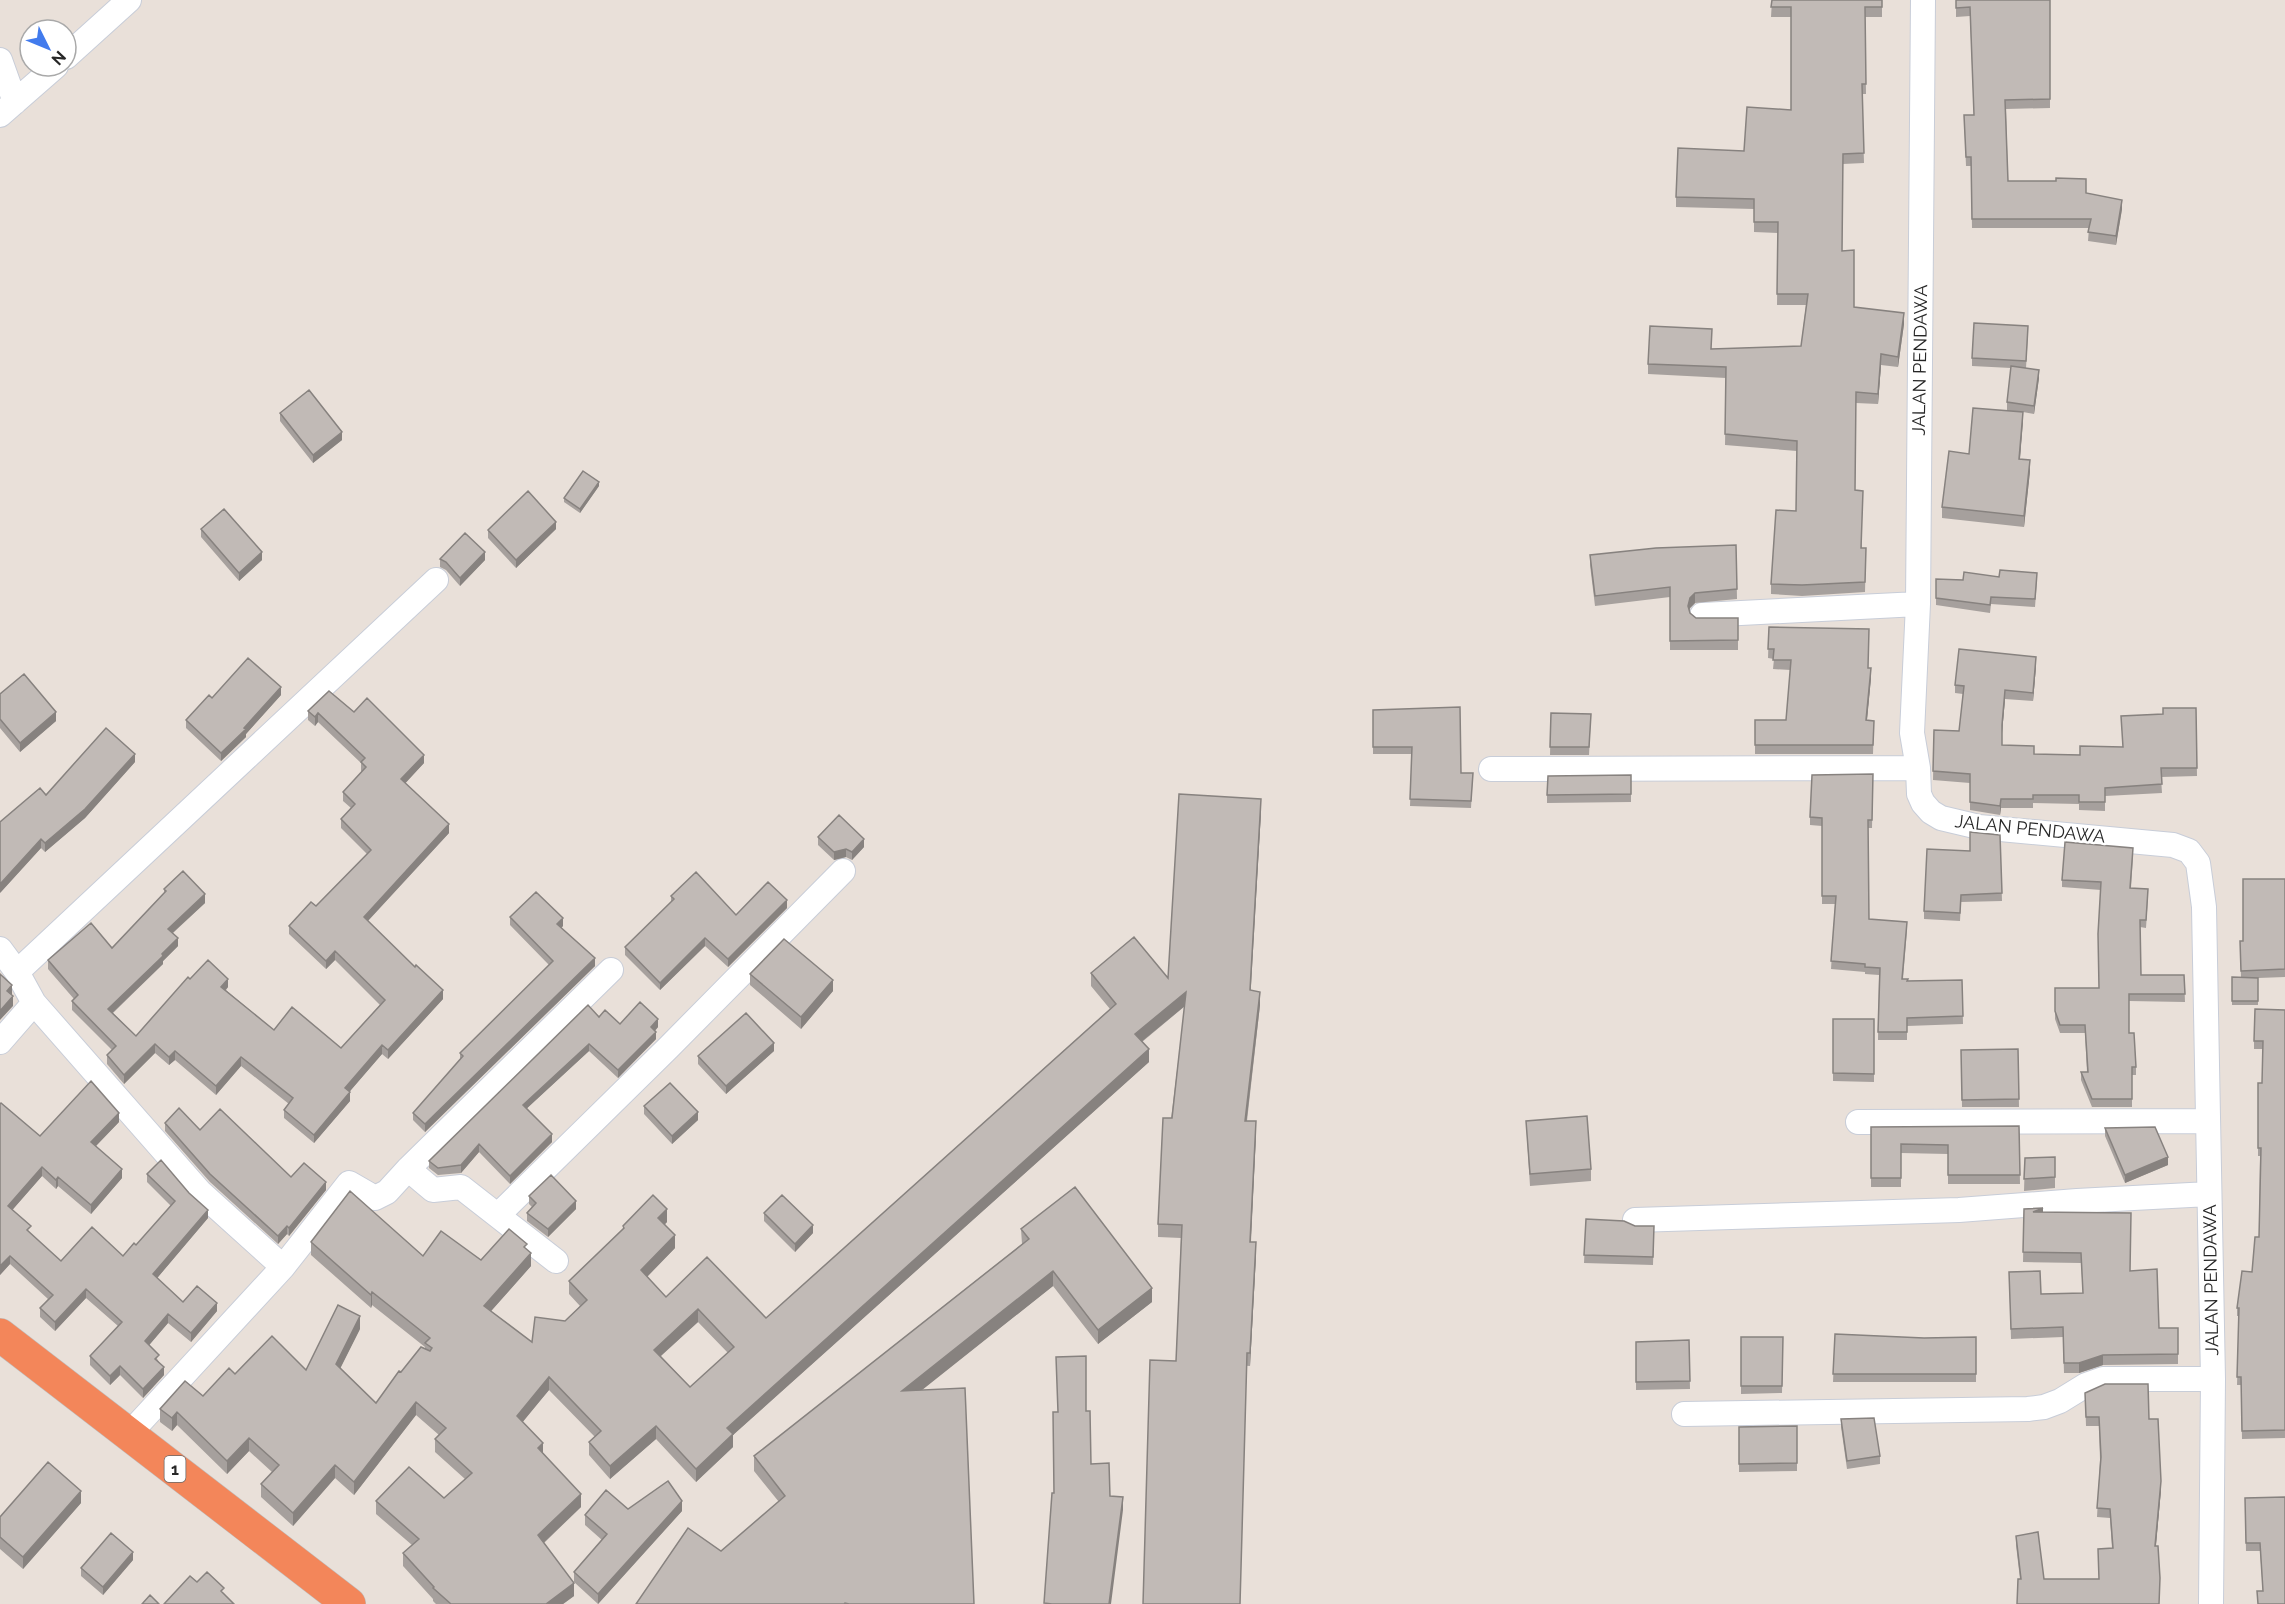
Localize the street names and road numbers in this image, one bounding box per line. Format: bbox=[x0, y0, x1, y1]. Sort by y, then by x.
street label: JALAN PENDAWA bbox=[1908, 284, 1931, 436]
street label: JALAN PENDAWA bbox=[1954, 810, 2106, 847]
street label: JALAN PENDAWA bbox=[2199, 1204, 2222, 1356]
road number: 1 bbox=[164, 1456, 186, 1482]

